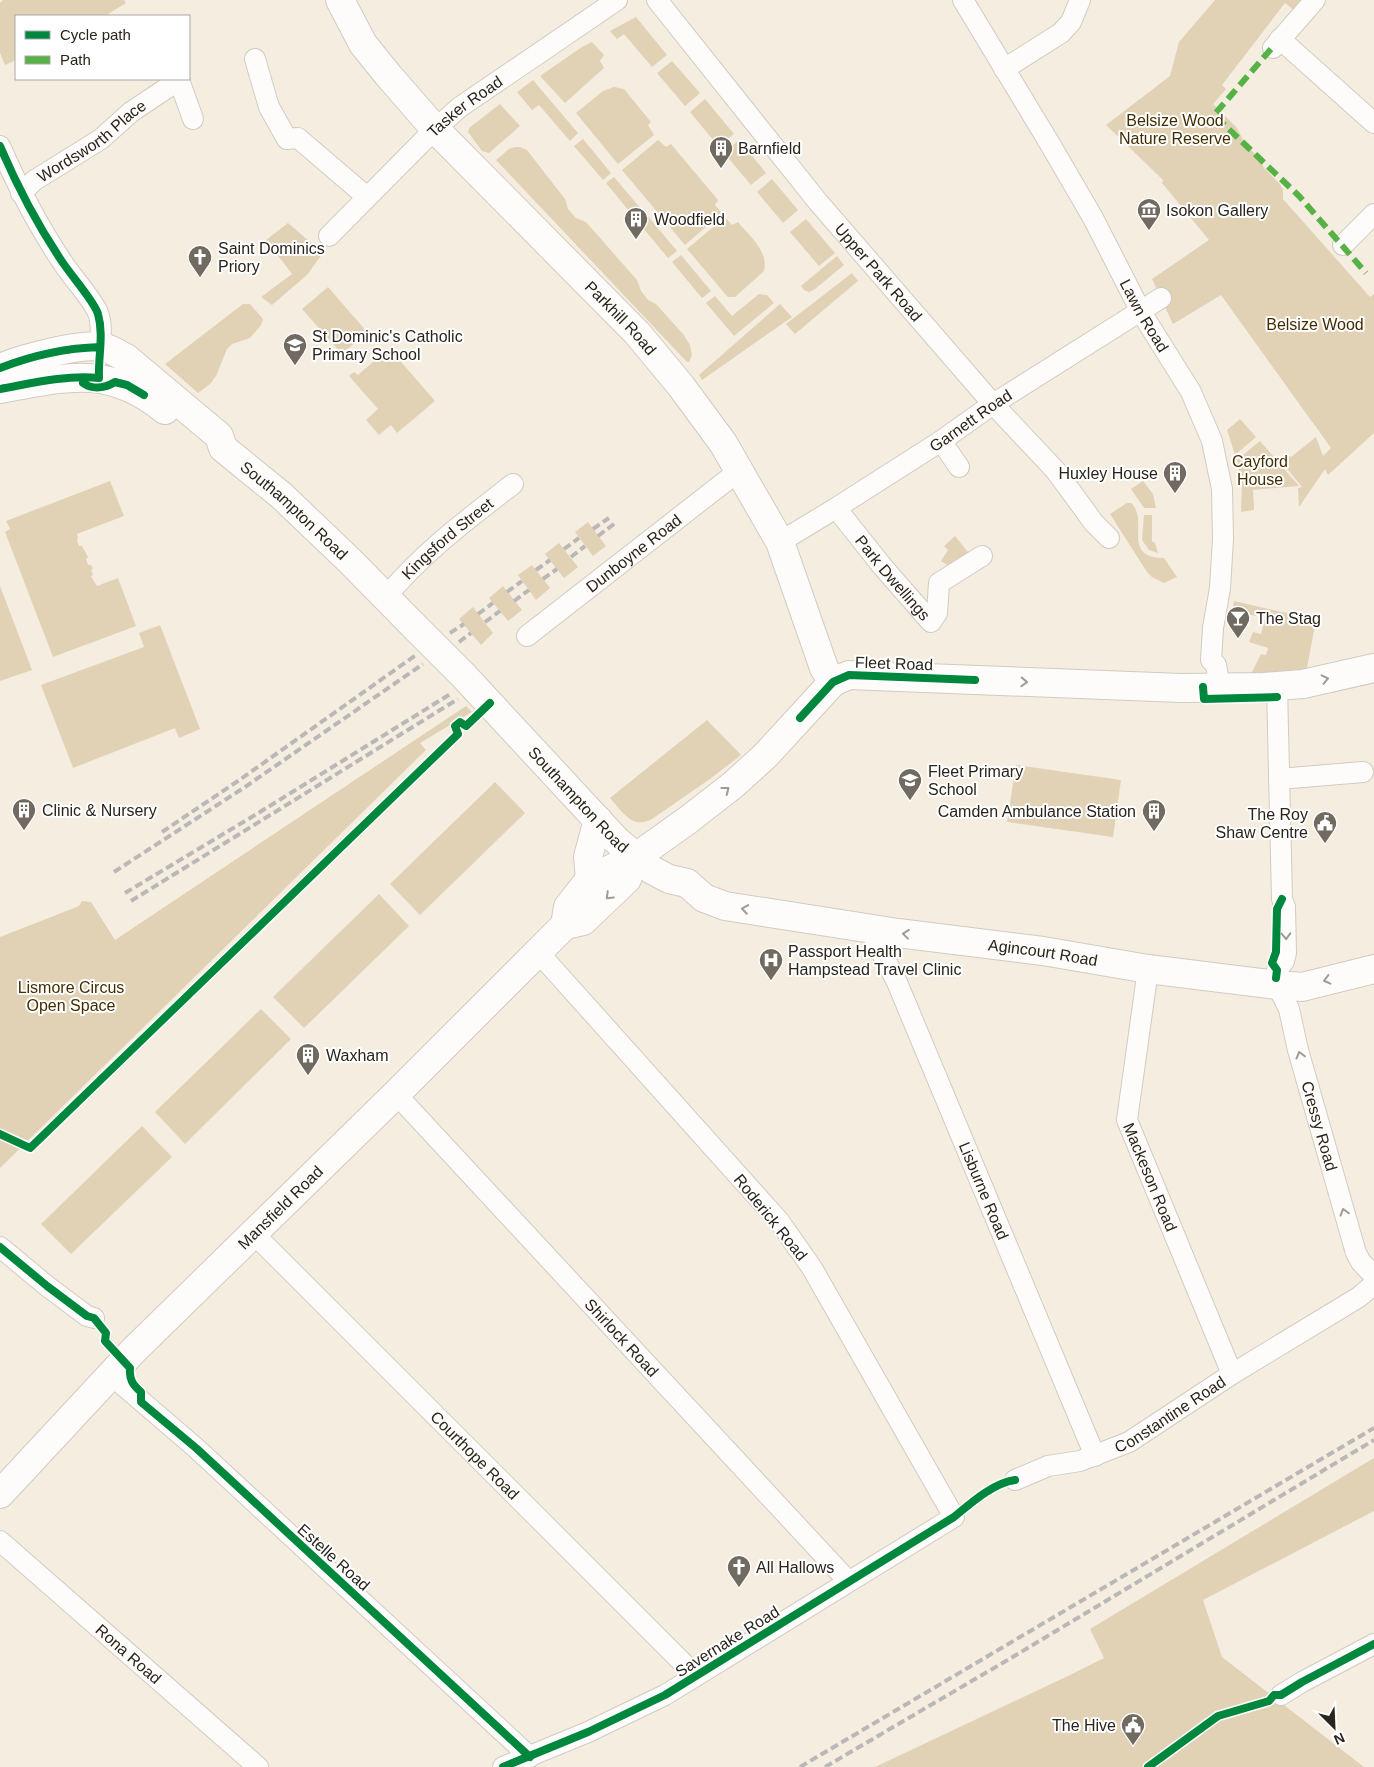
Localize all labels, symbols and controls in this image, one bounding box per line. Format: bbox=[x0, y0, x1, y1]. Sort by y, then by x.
legend bbox=[15, 15, 190, 80]
text: Cycle path bbox=[60, 26, 131, 43]
text: Path bbox=[60, 51, 91, 68]
street label: Tasker Road bbox=[424, 73, 506, 141]
street label: Wordsworth Place bbox=[34, 97, 149, 185]
park label: Belsize Wood Nature Reserve bbox=[1119, 112, 1231, 147]
building icon: Barnfield bbox=[708, 135, 734, 169]
place label: Barnfield bbox=[738, 140, 801, 157]
museum icon: Isokon Gallery bbox=[1136, 197, 1162, 231]
place label: Isokon Gallery bbox=[1166, 202, 1268, 219]
building icon: Woodfield bbox=[623, 206, 649, 240]
place label: Woodfield bbox=[654, 211, 725, 228]
street label: Upper Park Road bbox=[831, 220, 925, 325]
place label: Saint Dominics Priory bbox=[218, 240, 325, 275]
church icon: Saint Dominics Priory bbox=[187, 244, 213, 278]
street label: Lawn Road bbox=[1117, 276, 1172, 355]
street label: Parkhill Road bbox=[582, 278, 659, 358]
park label: Belsize Wood bbox=[1266, 316, 1364, 333]
place label: St Dominic's Catholic Primary School bbox=[312, 328, 463, 363]
school or university icon: St Dominic's Catholic Primary School bbox=[282, 332, 308, 366]
street label: Garnett Road bbox=[926, 386, 1015, 455]
park label: Cayford House bbox=[1232, 453, 1288, 488]
street label: Southampton Road bbox=[237, 458, 351, 563]
building icon: Huxley House bbox=[1162, 460, 1188, 494]
place label: Huxley House bbox=[1058, 465, 1158, 482]
street label: Kingsford Street bbox=[399, 494, 497, 583]
street label: Dunboyne Road bbox=[583, 511, 685, 596]
street label: Park Dwellings bbox=[852, 532, 933, 624]
bar icon: The Stag bbox=[1225, 605, 1251, 639]
place label: The Stag bbox=[1256, 610, 1321, 627]
street label: Fleet Road bbox=[855, 654, 933, 673]
one-way arrow bbox=[1320, 674, 1329, 685]
one-way arrow bbox=[1020, 677, 1028, 688]
street label: Southampton Road bbox=[525, 744, 632, 856]
place label: Fleet Primary School bbox=[928, 763, 1023, 798]
school or university icon: Fleet Primary School bbox=[897, 767, 923, 801]
one-way arrow bbox=[720, 788, 729, 796]
building icon: Clinic & Nursery bbox=[11, 797, 37, 831]
building icon: Camden Ambulance Station bbox=[1141, 798, 1167, 832]
place label: Clinic & Nursery bbox=[42, 802, 157, 819]
place label: Camden Ambulance Station bbox=[938, 803, 1136, 820]
place label: The Roy Shaw Centre bbox=[1216, 806, 1308, 841]
public building icon: The Roy Shaw Centre bbox=[1312, 810, 1338, 844]
one-way arrow bbox=[606, 890, 615, 899]
one-way arrow bbox=[741, 904, 749, 915]
one-way arrow bbox=[902, 929, 910, 940]
one-way arrow bbox=[1281, 932, 1291, 940]
street label: Agincourt Road bbox=[987, 936, 1099, 969]
place label: Passport Health Hampstead Travel Clinic bbox=[788, 943, 961, 978]
hospital icon: Passport Health Hampstead Travel Clinic bbox=[758, 947, 784, 981]
one-way arrow bbox=[1323, 975, 1331, 985]
park label: Lismore Circus Open Space bbox=[18, 979, 124, 1014]
building icon: Waxham bbox=[295, 1042, 321, 1076]
place label: Waxham bbox=[326, 1047, 389, 1064]
one-way arrow bbox=[1296, 1052, 1306, 1060]
street label: Cressy Road bbox=[1298, 1079, 1340, 1173]
street label: Mackeson Road bbox=[1120, 1120, 1180, 1234]
street label: Lisburne Road bbox=[956, 1139, 1012, 1242]
street label: Mansfield Road bbox=[235, 1163, 326, 1253]
street label: Roderick Road bbox=[731, 1171, 811, 1264]
one-way arrow bbox=[1340, 1208, 1350, 1216]
street label: Shirlock Road bbox=[581, 1295, 662, 1380]
street label: Constantine Road bbox=[1112, 1373, 1229, 1456]
street label: Courthope Road bbox=[427, 1408, 522, 1503]
street label: Estelle Road bbox=[294, 1521, 373, 1594]
church icon: All Hallows bbox=[726, 1554, 752, 1588]
place label: All Hallows bbox=[756, 1559, 834, 1576]
street label: Savernake Road bbox=[672, 1603, 782, 1680]
street label: Rona Road bbox=[92, 1621, 164, 1687]
north arrow bbox=[1309, 1702, 1359, 1752]
public building icon: The Hive bbox=[1120, 1712, 1146, 1746]
place label: The Hive bbox=[1052, 1717, 1116, 1734]
text: N bbox=[1331, 1730, 1347, 1748]

